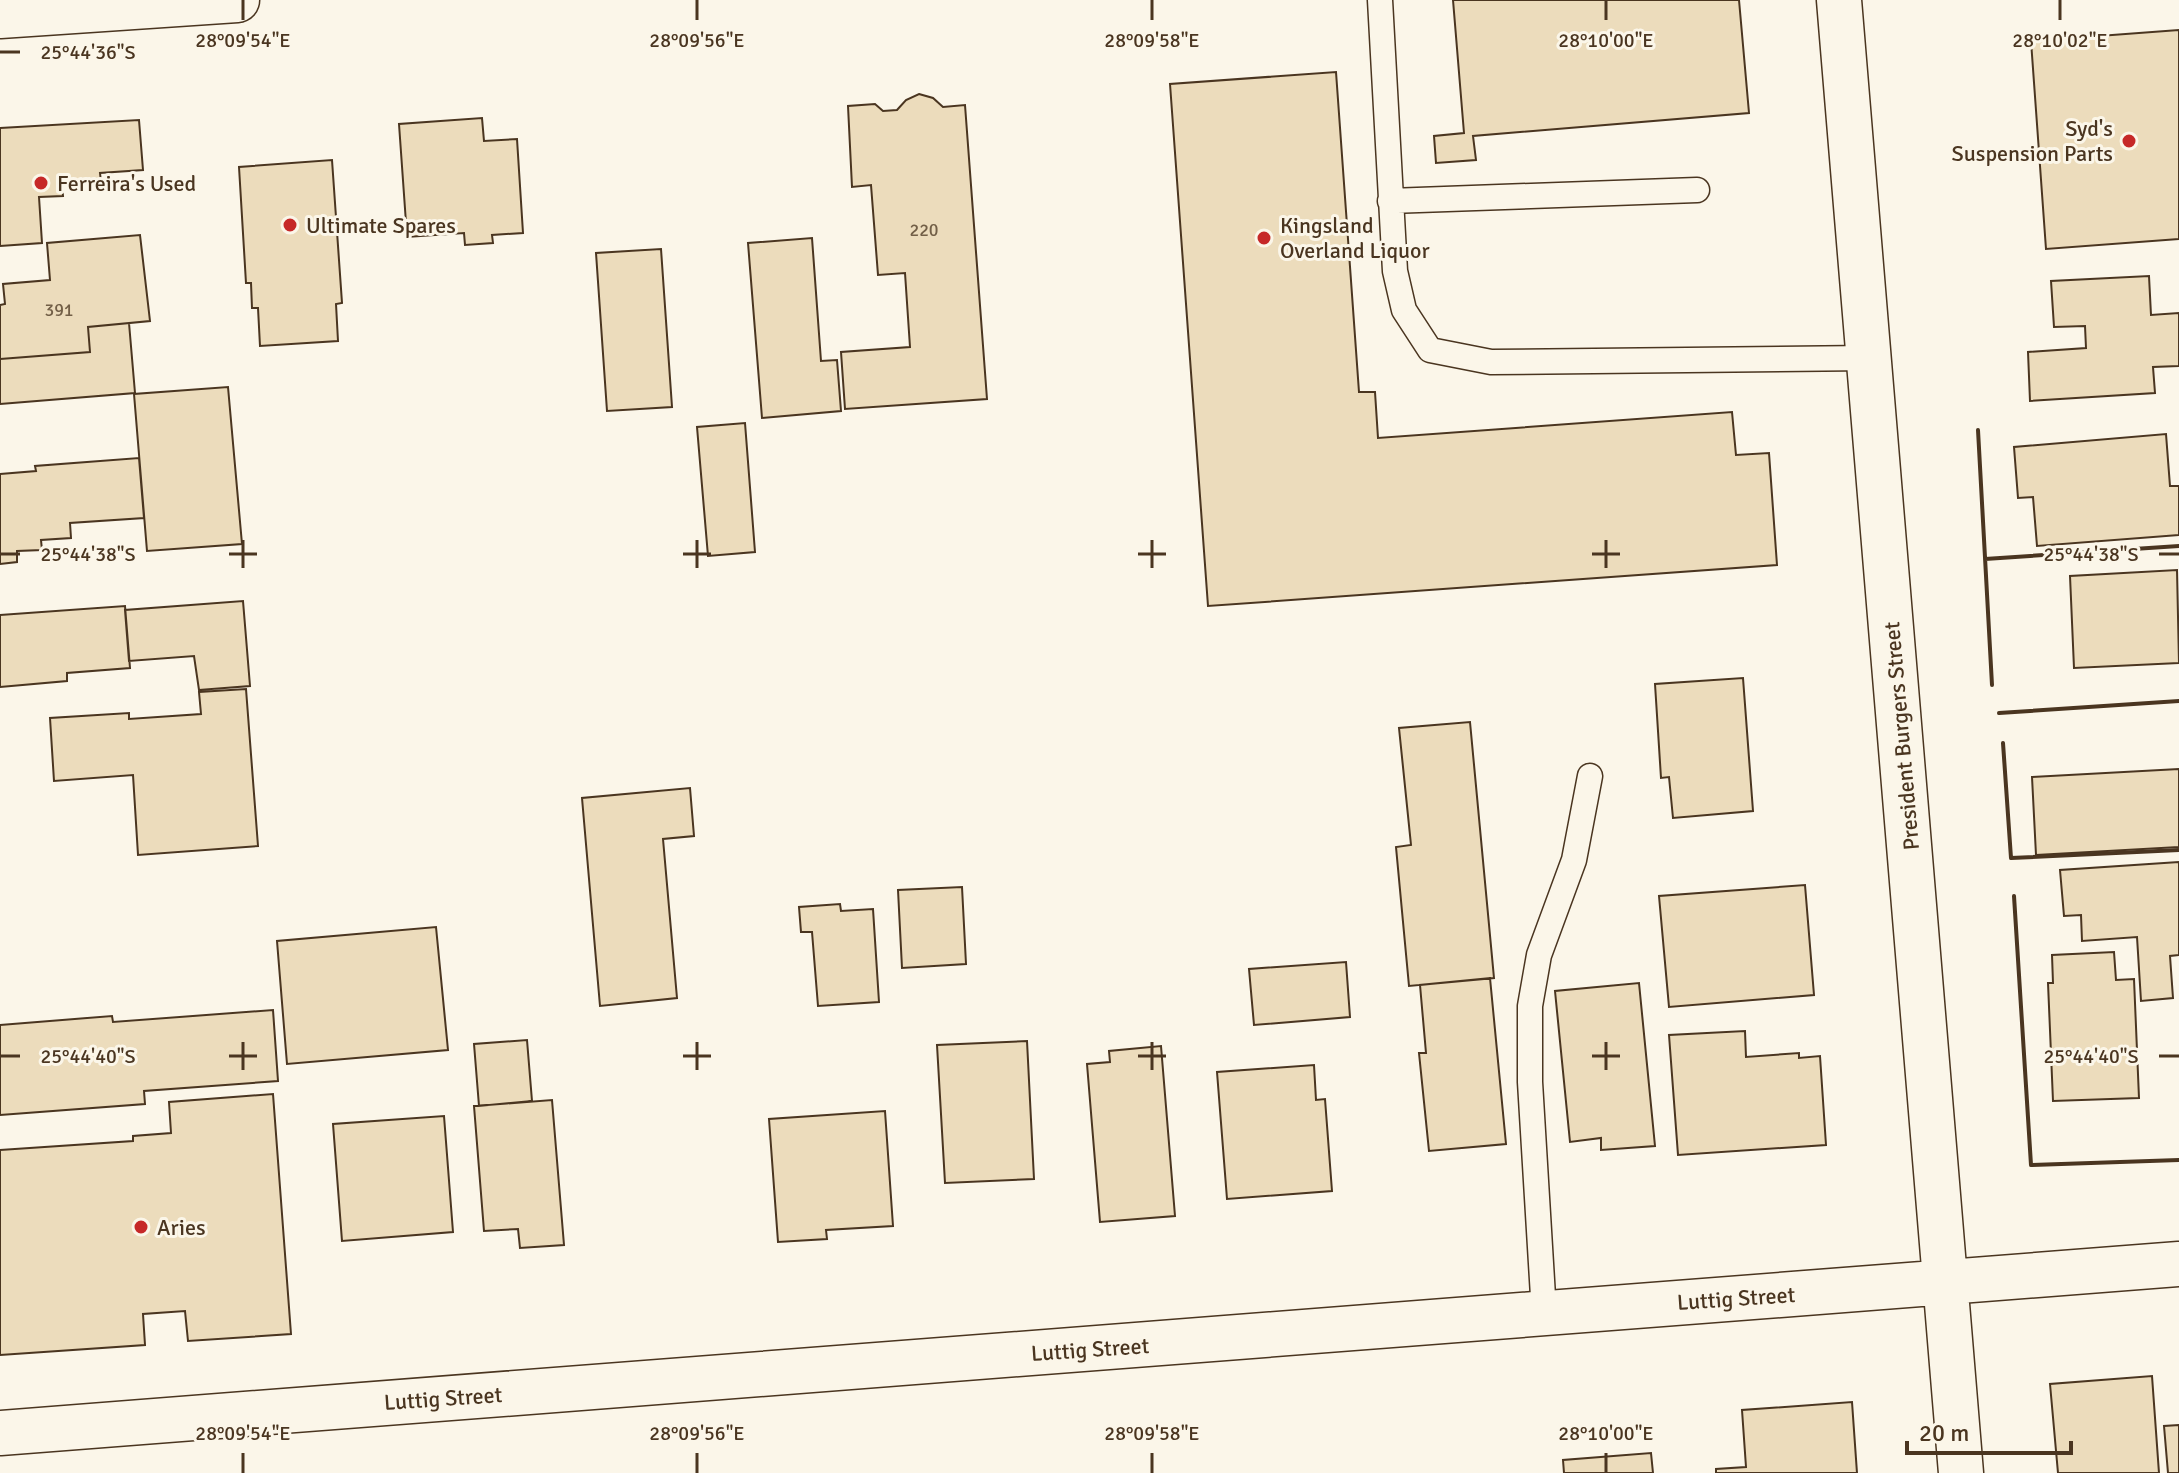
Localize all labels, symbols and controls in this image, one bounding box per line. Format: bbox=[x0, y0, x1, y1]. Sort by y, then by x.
text: 28°09'54"E bbox=[195, 28, 291, 53]
text: 28°09'56"E bbox=[649, 28, 745, 53]
text: 28°09'58"E bbox=[1104, 28, 1200, 53]
text: 28°10'00"E bbox=[1558, 28, 1654, 53]
text: 28°10'02"E bbox=[2012, 28, 2108, 53]
text: 25°44'36"S bbox=[40, 40, 136, 65]
place label: Syd's Suspension Parts bbox=[1952, 115, 2113, 167]
marker: Syd's Suspension Parts bbox=[2120, 132, 2138, 150]
place label: Ferreira's Used bbox=[57, 170, 196, 197]
marker: Ferreira's Used bbox=[32, 174, 50, 192]
place label: Ultimate Spares bbox=[306, 212, 456, 239]
place label: Kingsland Overland Liquor bbox=[1280, 212, 1430, 264]
marker: Ultimate Spares bbox=[281, 216, 299, 234]
house number: 220 bbox=[909, 219, 939, 241]
marker: Kingsland Overland Liquor bbox=[1255, 229, 1273, 247]
house number: 391 bbox=[44, 299, 74, 321]
text: 25°44'38"S bbox=[40, 542, 136, 567]
text: 25°44'38"S bbox=[2043, 542, 2139, 567]
street label: President Burgers Street bbox=[1878, 620, 1925, 851]
text: 25°44'40"S bbox=[40, 1044, 136, 1069]
text: 25°44'40"S bbox=[2043, 1044, 2139, 1069]
place label: Aries bbox=[157, 1214, 206, 1241]
marker: Aries bbox=[132, 1218, 150, 1236]
street label: Luttig Street bbox=[1676, 1281, 1796, 1316]
street label: Luttig Street bbox=[1030, 1332, 1150, 1367]
street label: Luttig Street bbox=[383, 1381, 503, 1416]
scale bar bbox=[1907, 1405, 2071, 1455]
text: 20 m bbox=[1919, 1418, 1969, 1448]
text: 28°09'54"E bbox=[195, 1421, 291, 1446]
text: 28°09'56"E bbox=[649, 1421, 745, 1446]
text: 28°09'58"E bbox=[1104, 1421, 1200, 1446]
text: 28°10'00"E bbox=[1558, 1421, 1654, 1446]

